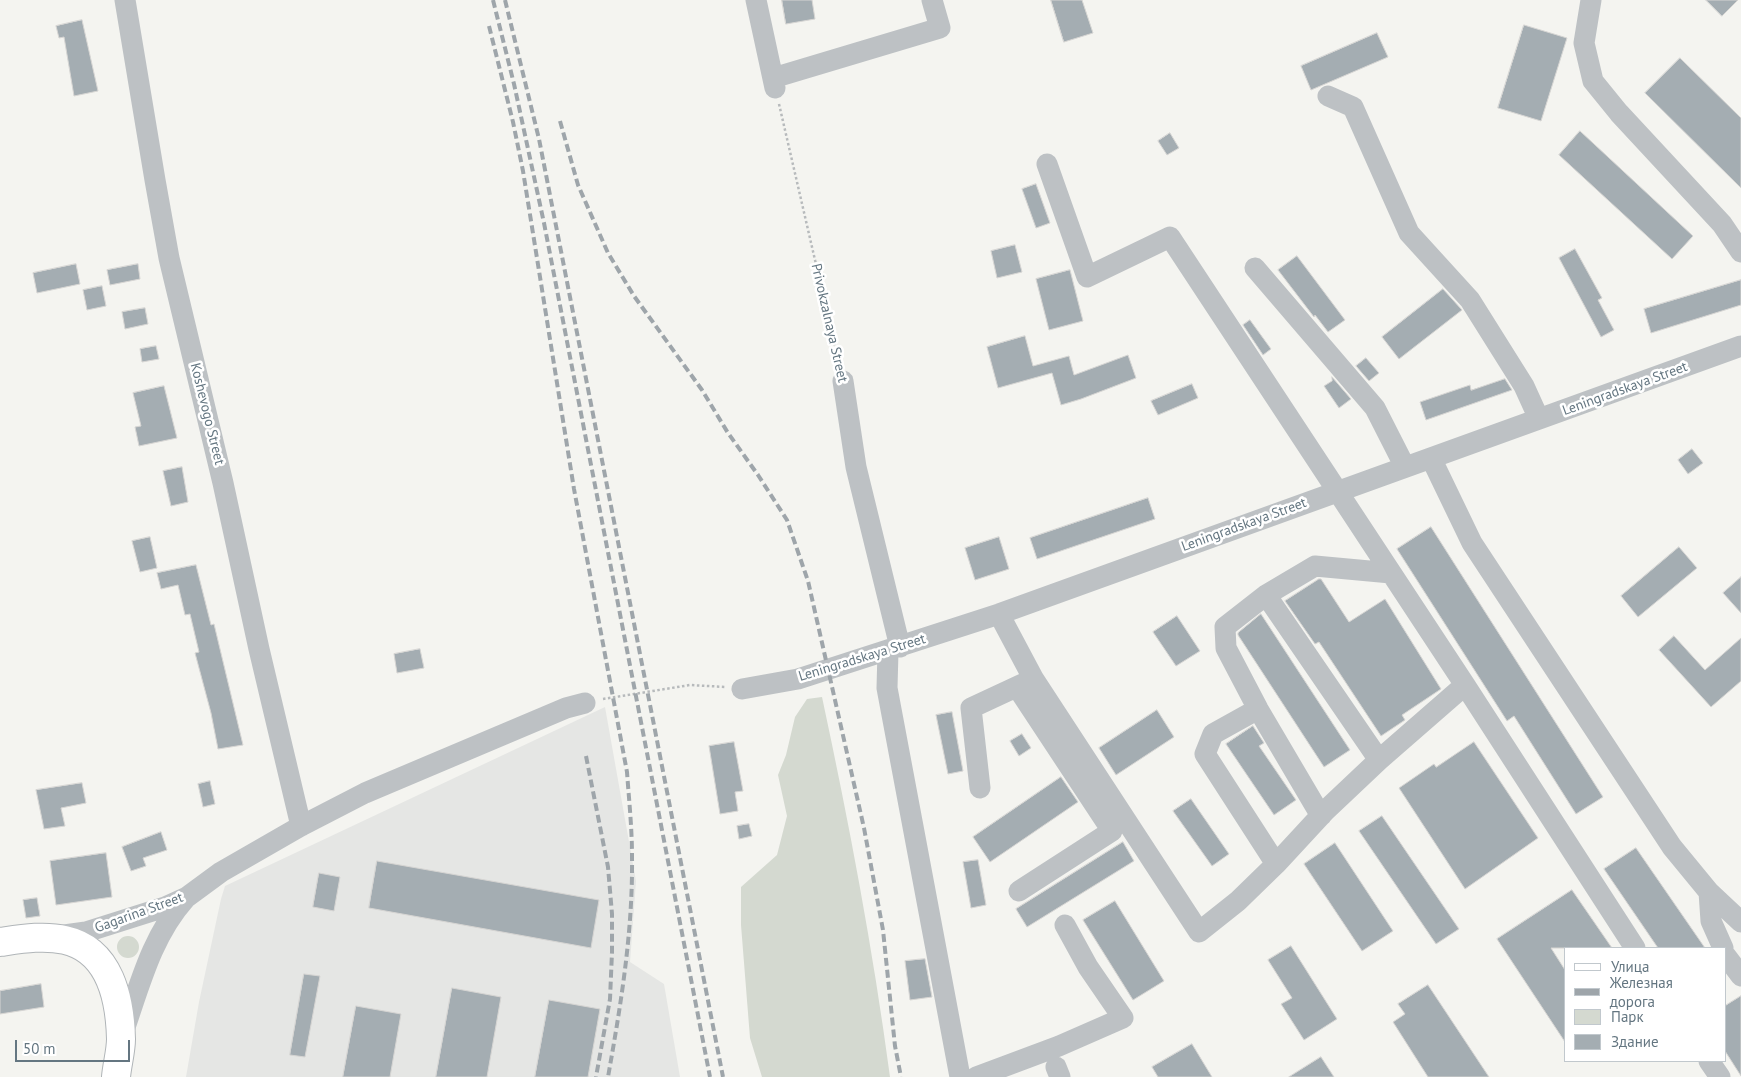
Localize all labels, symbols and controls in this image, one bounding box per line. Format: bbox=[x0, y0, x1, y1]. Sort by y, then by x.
street label: Privokzalnaya Street bbox=[807, 262, 851, 384]
street label: Leningradskaya Street bbox=[1560, 359, 1690, 419]
street label: Koshevogo Street bbox=[186, 361, 228, 467]
street label: Leningradskaya Street bbox=[1179, 495, 1309, 555]
street label: Leningradskaya Street bbox=[796, 631, 928, 685]
street label: Gagarina Street bbox=[93, 889, 185, 937]
legend bbox=[1564, 947, 1726, 1062]
text: Улица bbox=[1611, 957, 1649, 976]
text: Железная дорога bbox=[1610, 973, 1673, 1011]
text: Парк bbox=[1611, 1007, 1644, 1026]
scale bar bbox=[18, 1030, 132, 1062]
text: Здание bbox=[1611, 1032, 1659, 1051]
text: 50 m bbox=[23, 1039, 56, 1058]

